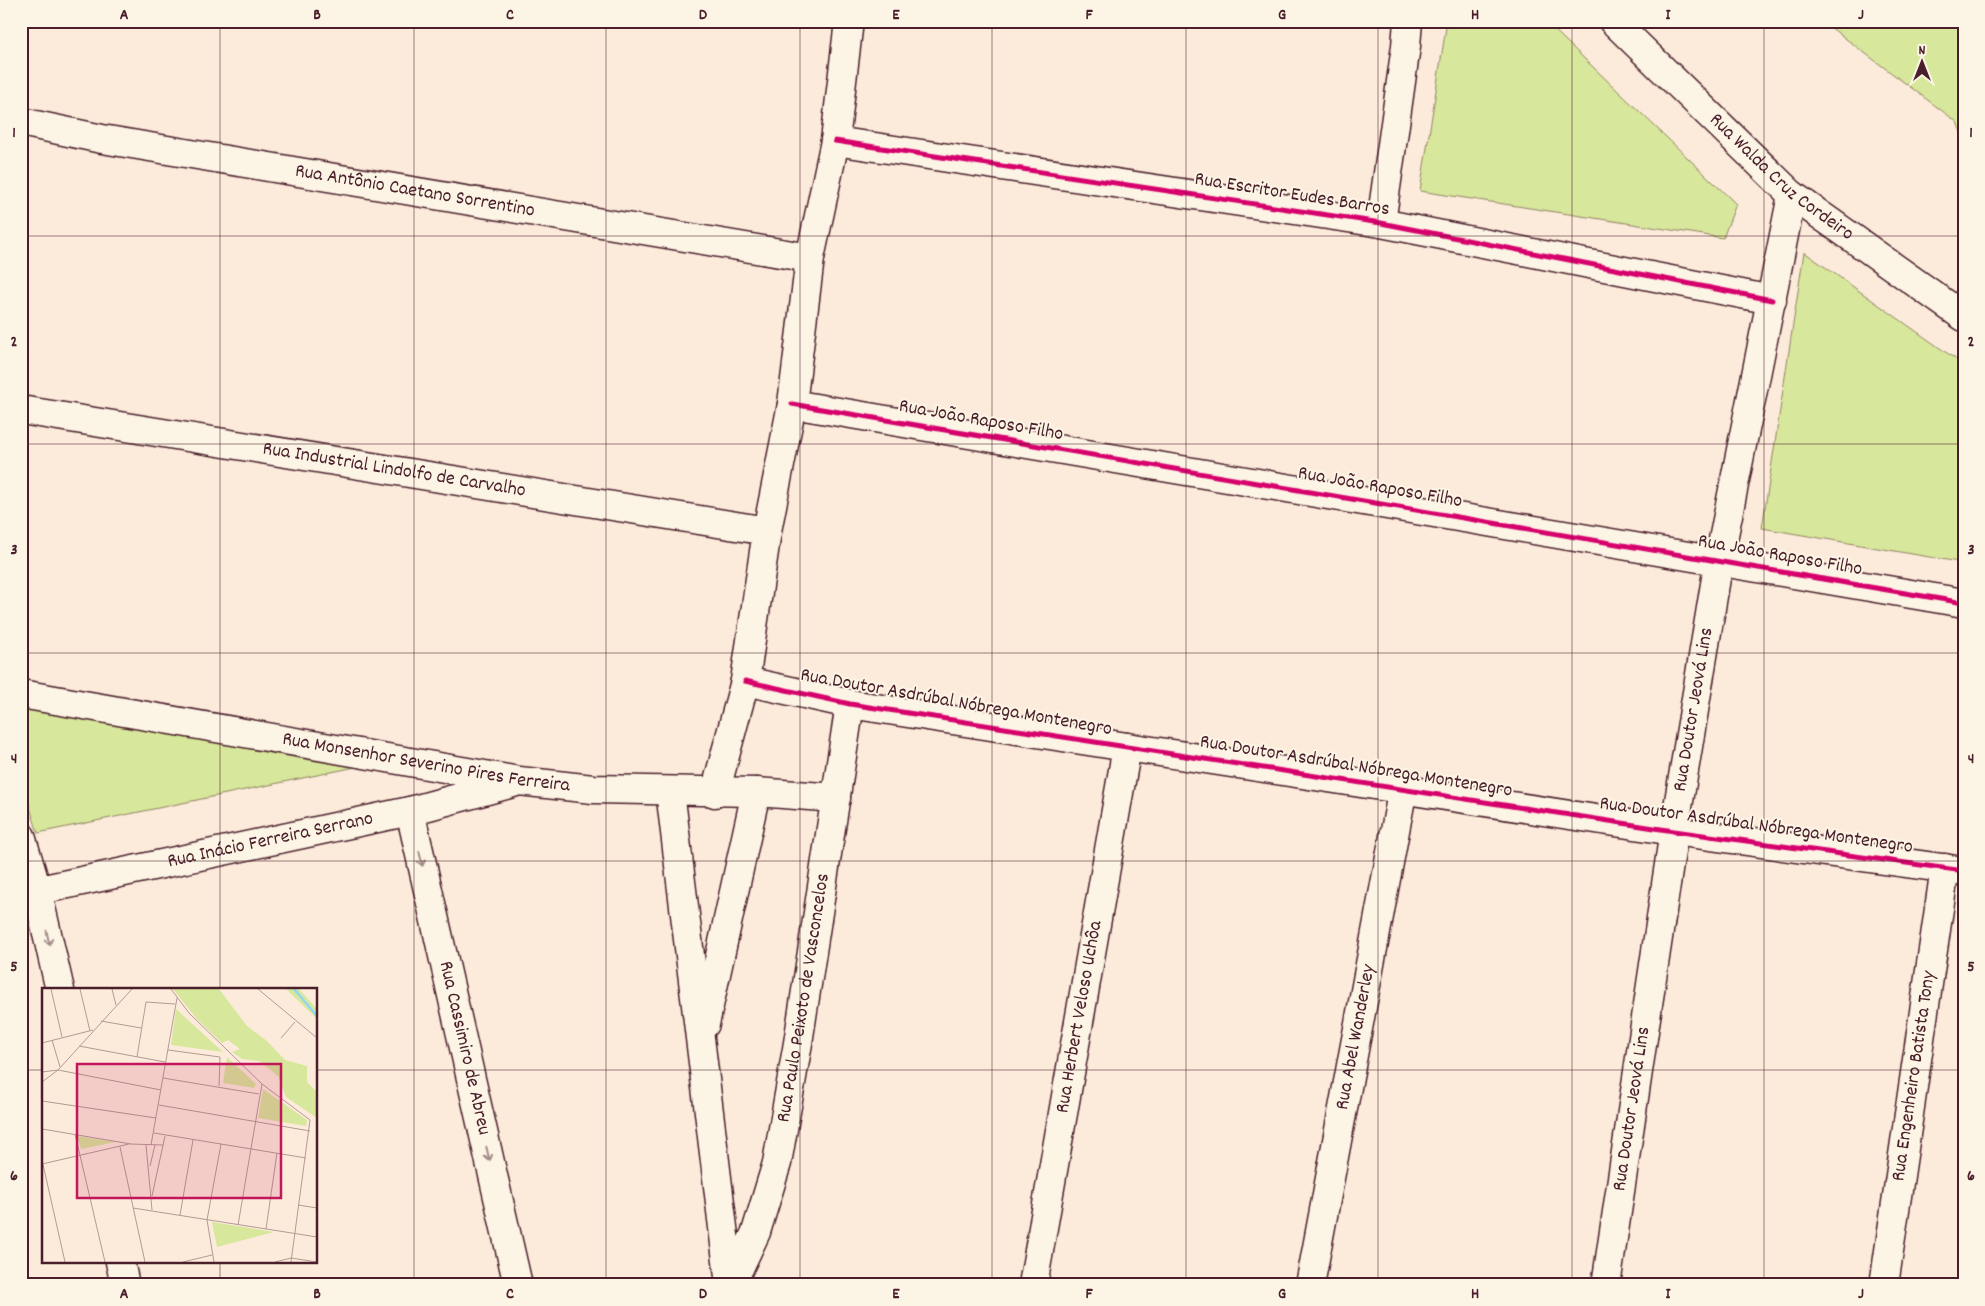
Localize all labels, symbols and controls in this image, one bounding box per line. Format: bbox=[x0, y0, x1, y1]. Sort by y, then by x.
text: A bbox=[120, 4, 129, 27]
text: B bbox=[313, 4, 321, 27]
text: C bbox=[506, 4, 514, 27]
text: D bbox=[699, 4, 708, 27]
text: E bbox=[892, 4, 900, 27]
text: F bbox=[1085, 4, 1093, 27]
text: G bbox=[1278, 4, 1286, 27]
text: H bbox=[1471, 4, 1479, 27]
text: I bbox=[1666, 4, 1672, 27]
text: J bbox=[1858, 4, 1864, 27]
north arrow bbox=[1898, 38, 1948, 88]
text: N bbox=[1919, 41, 1926, 61]
street label: Rua Walda Cruz Cordeiro bbox=[1702, 107, 1859, 248]
text: 1 bbox=[12, 122, 16, 145]
text: 1 bbox=[1969, 122, 1973, 145]
street label: Rua Antônio Caetano Sorrentino bbox=[293, 158, 537, 226]
street label: Rua Escritor Eudes Barros bbox=[1192, 166, 1392, 224]
text: 2 bbox=[11, 331, 18, 354]
text: 2 bbox=[1968, 331, 1975, 354]
street label: Rua João Raposo Filho bbox=[897, 393, 1066, 449]
street label: Rua Industrial Lindolfo de Carvalho bbox=[260, 435, 528, 506]
street label: Rua João Raposo Filho bbox=[1296, 460, 1465, 516]
street label: Rua João Raposo Filho bbox=[1696, 528, 1865, 584]
text: 3 bbox=[10, 539, 18, 562]
text: 3 bbox=[1967, 539, 1975, 562]
street label: Rua Doutor Jeová Lins bbox=[1667, 626, 1722, 794]
street label: Rua Doutor Asdrúbal Nóbrega Montenegro bbox=[798, 662, 1114, 744]
street label: Rua Monsenhor Severino Pires Ferreira bbox=[280, 726, 572, 800]
street label: Rua Doutor Asdrúbal Nóbrega Montenegro bbox=[1198, 728, 1514, 806]
text: 4 bbox=[11, 748, 17, 771]
text: 4 bbox=[1968, 748, 1974, 771]
street label: Rua Doutor Asdrúbal Nóbrega Montenegro bbox=[1598, 790, 1915, 862]
street label: Rua Inácio Ferreira Serrano bbox=[165, 805, 376, 876]
one-way arrow bbox=[417, 850, 426, 866]
street label: Rua Paulo Peixoto de Vasconcelos bbox=[770, 871, 838, 1125]
street label: Rua Herbert Veloso Uchôa bbox=[1049, 918, 1110, 1115]
one-way arrow bbox=[44, 929, 53, 945]
text: 5 bbox=[10, 956, 18, 979]
text: 5 bbox=[1967, 956, 1975, 979]
street label: Rua Cassimiro de Abreu bbox=[431, 958, 497, 1138]
street label: Rua Abel Wanderley bbox=[1329, 961, 1384, 1112]
street label: Rua Engenheiro Batista Tony bbox=[1885, 968, 1944, 1183]
inset map bbox=[42, 988, 318, 1264]
street label: Rua Doutor Jeová Lins bbox=[1606, 1025, 1659, 1193]
one-way arrow bbox=[484, 1145, 493, 1161]
text: 6 bbox=[10, 1165, 18, 1188]
text: 6 bbox=[1967, 1165, 1975, 1188]
text: A bbox=[120, 1283, 129, 1306]
text: B bbox=[313, 1283, 321, 1306]
text: C bbox=[506, 1283, 514, 1306]
text: D bbox=[699, 1283, 708, 1306]
text: E bbox=[892, 1283, 900, 1306]
text: F bbox=[1085, 1283, 1093, 1306]
text: G bbox=[1278, 1283, 1286, 1306]
text: H bbox=[1471, 1283, 1479, 1306]
text: I bbox=[1666, 1283, 1672, 1306]
text: J bbox=[1858, 1283, 1864, 1306]

